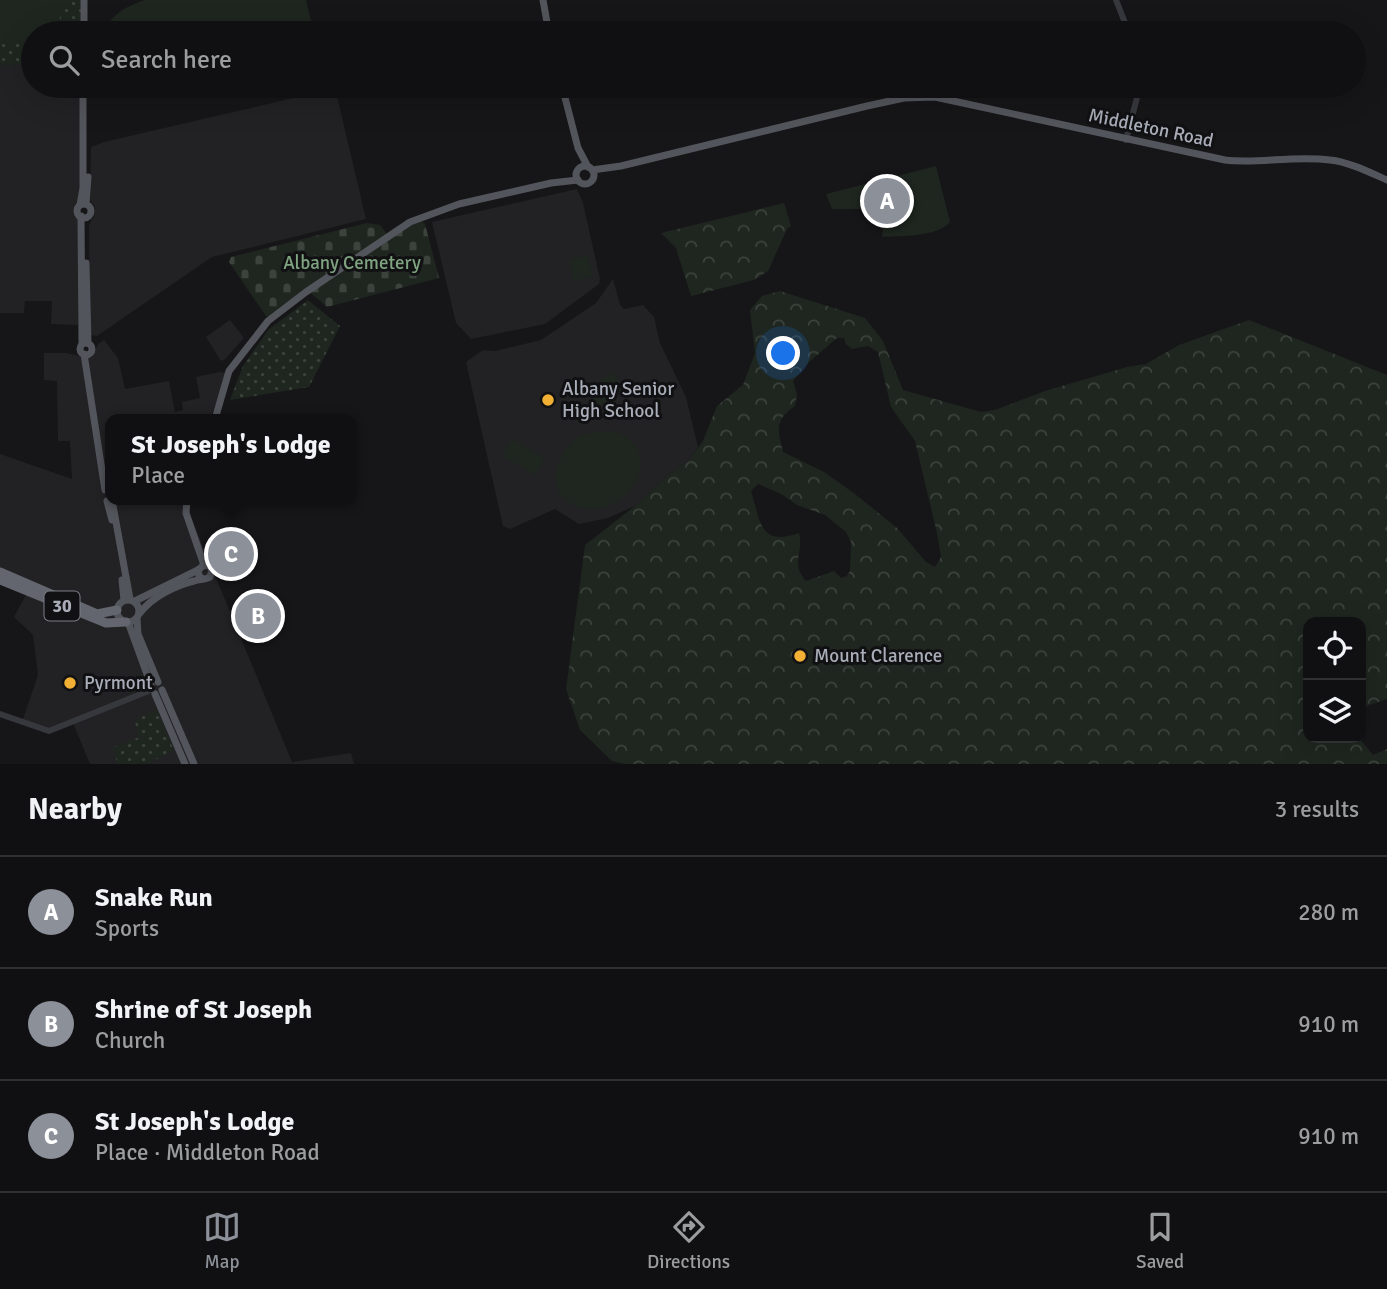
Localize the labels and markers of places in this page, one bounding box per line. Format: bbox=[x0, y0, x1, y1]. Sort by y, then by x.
pin: A bbox=[864, 175, 910, 227]
place label: Albany Senior High School bbox=[562, 377, 674, 423]
marker: Albany Senior High School bbox=[540, 392, 556, 408]
pin: C bbox=[208, 528, 254, 580]
pin: B bbox=[235, 590, 281, 642]
place label: Mount Clarence bbox=[814, 644, 942, 668]
marker: Mount Clarence bbox=[792, 648, 808, 664]
place label: Pyrmont bbox=[84, 671, 153, 695]
marker: Pyrmont bbox=[62, 675, 78, 691]

